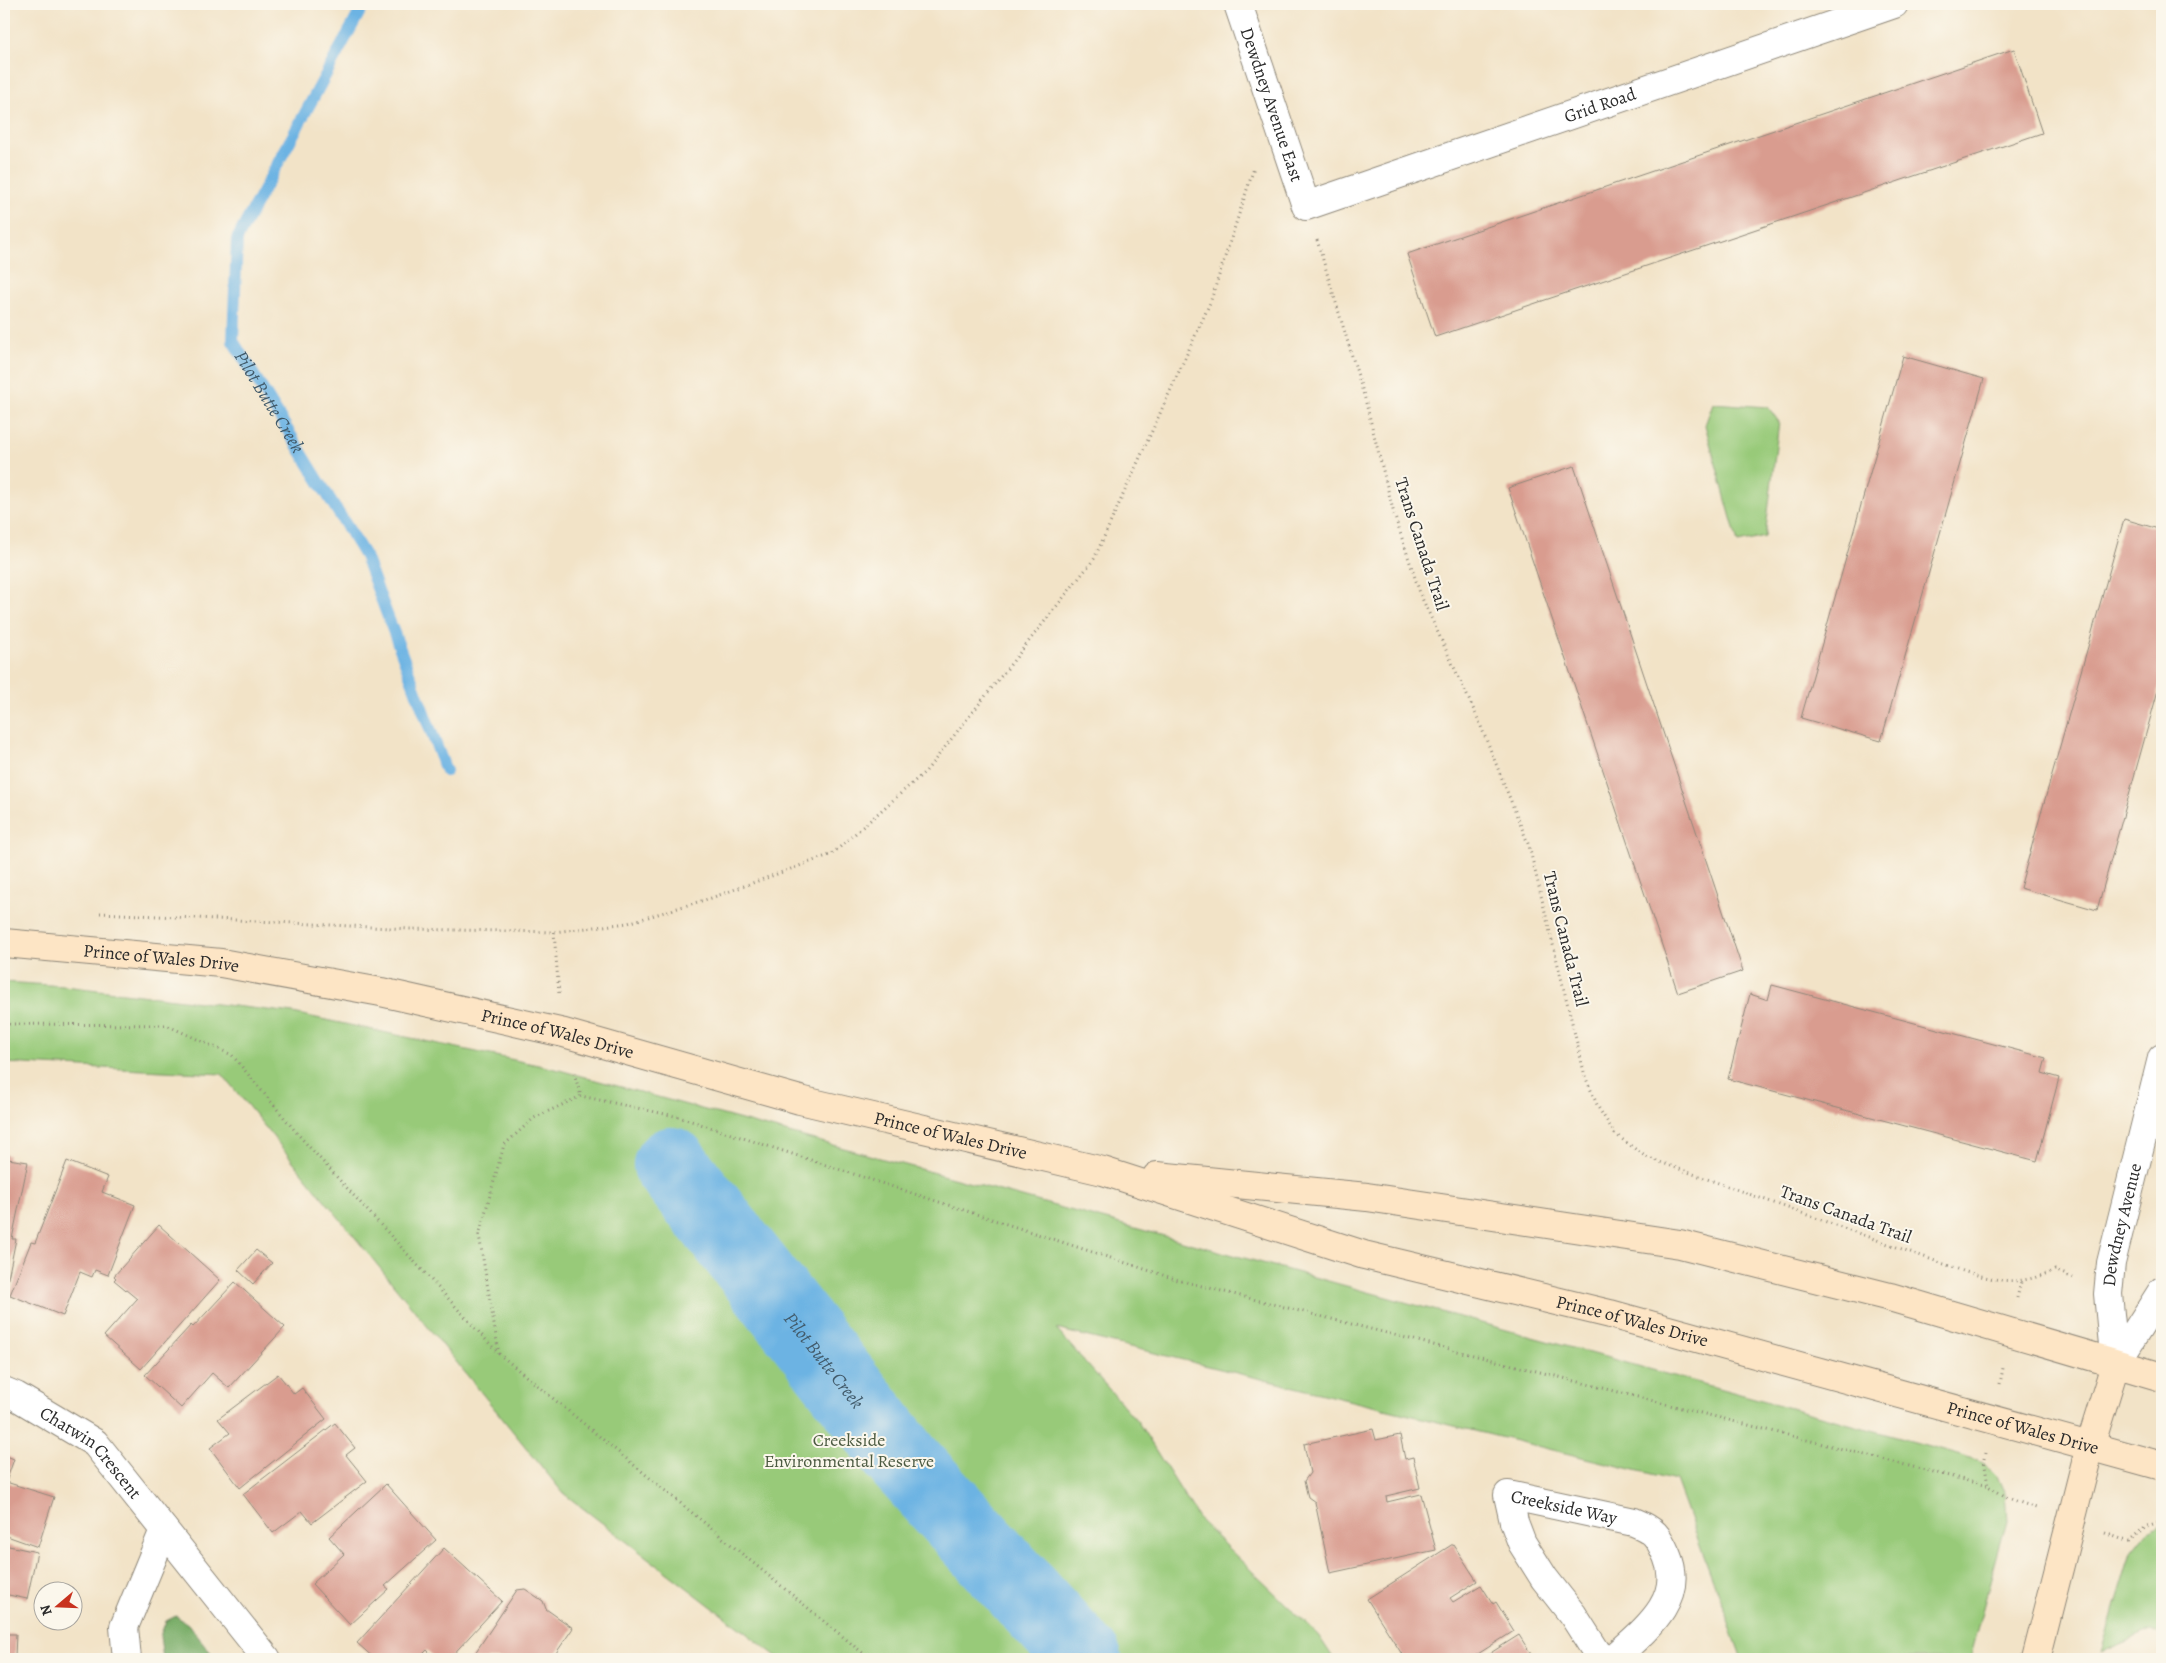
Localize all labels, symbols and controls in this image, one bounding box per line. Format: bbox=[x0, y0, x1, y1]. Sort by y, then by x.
street label: Dewdney Avenue East bbox=[1235, 24, 1309, 185]
street label: Grid Road bbox=[1561, 81, 1639, 128]
water label: Pilot Butte Creek bbox=[228, 345, 311, 458]
street label: Trans Canada Trail bbox=[1389, 474, 1455, 614]
street label: Trans Canada Trail bbox=[1538, 869, 1595, 1010]
street label: Prince of Wales Drive bbox=[82, 938, 241, 978]
street label: Prince of Wales Drive bbox=[479, 1003, 637, 1064]
street label: Prince of Wales Drive bbox=[872, 1106, 1030, 1165]
street label: Dewdney Avenue bbox=[2097, 1161, 2147, 1288]
street label: Trans Canada Trail bbox=[1777, 1179, 1916, 1249]
street label: Prince of Wales Drive bbox=[1554, 1289, 1711, 1353]
water label: Pilot Butte Creek bbox=[777, 1307, 870, 1414]
street label: Prince of Wales Drive bbox=[1944, 1395, 2102, 1460]
street label: Chatwin Crescent bbox=[35, 1401, 147, 1504]
park label: Creekside Environmental Reserve bbox=[764, 1428, 934, 1473]
street label: Creekside Way bbox=[1509, 1484, 1620, 1530]
north arrow bbox=[32, 1580, 82, 1630]
text: N bbox=[36, 1602, 57, 1618]

